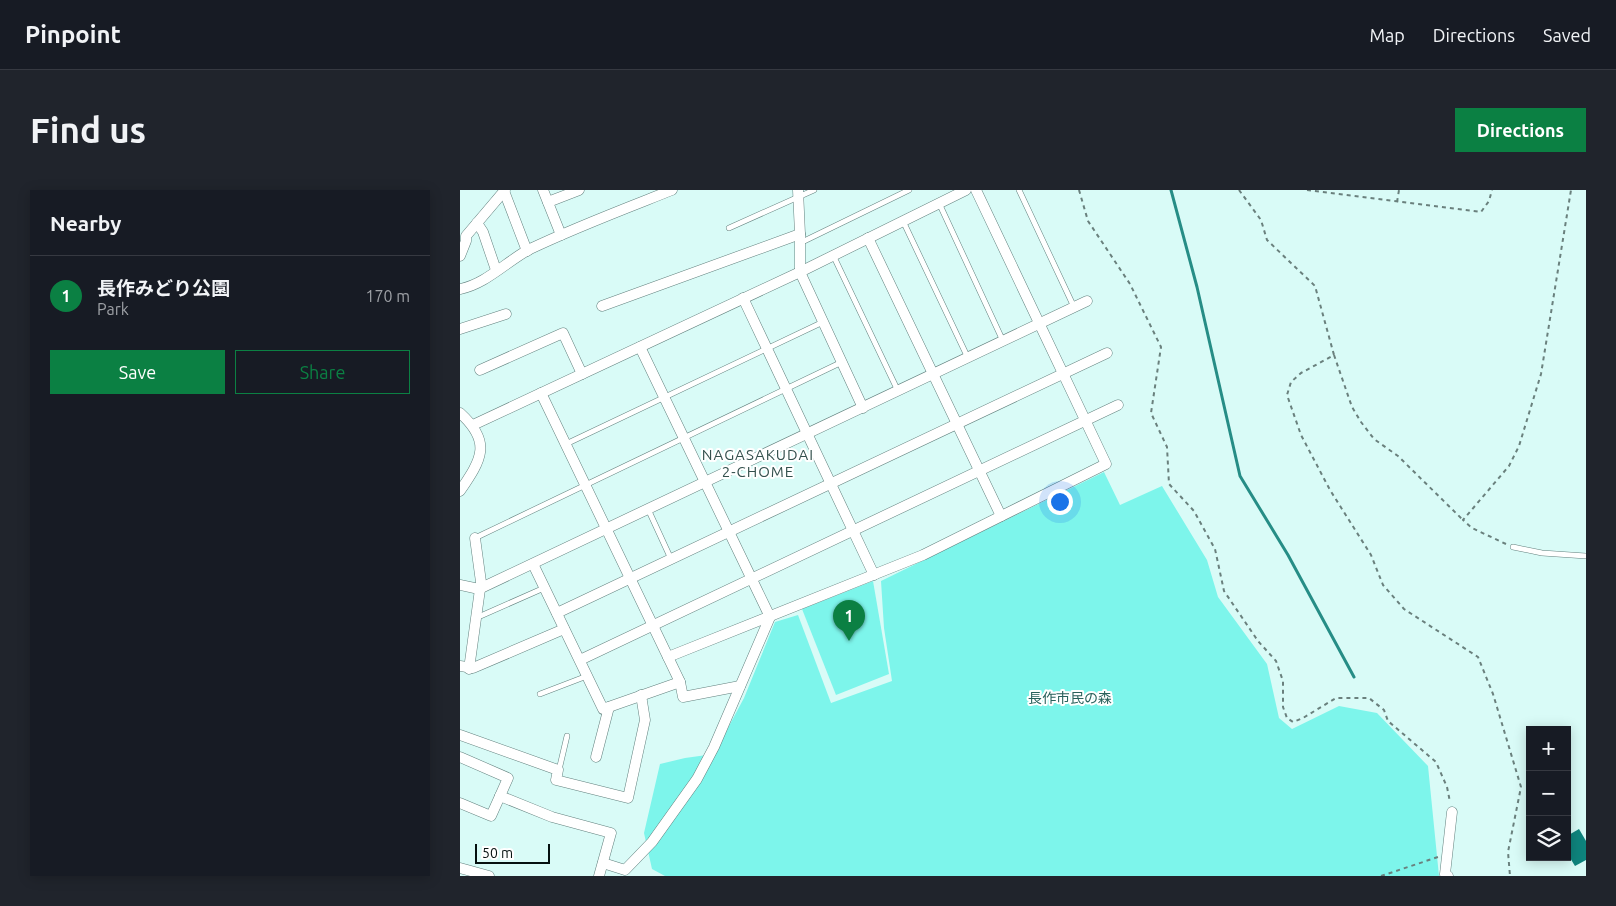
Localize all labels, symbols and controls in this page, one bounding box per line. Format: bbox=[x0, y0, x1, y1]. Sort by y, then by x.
text: Pinpoint bbox=[25, 21, 121, 48]
text: Map bbox=[1369, 25, 1405, 45]
text: Directions bbox=[1433, 25, 1515, 45]
text: Saved bbox=[1543, 25, 1591, 45]
button: Directions bbox=[1455, 108, 1586, 152]
text: Find us bbox=[30, 110, 146, 150]
text: Nearby bbox=[50, 211, 121, 235]
text: 長作みどり公園 bbox=[97, 277, 230, 299]
text: 1 bbox=[61, 287, 71, 305]
text: 170 m bbox=[365, 287, 410, 305]
text: Park bbox=[97, 300, 129, 318]
button: Save bbox=[50, 350, 225, 394]
button: Share bbox=[235, 350, 410, 394]
district label: NAGASAKUDAI 2-CHOME bbox=[702, 446, 814, 480]
your location bbox=[1047, 489, 1073, 515]
pin: 1 bbox=[833, 600, 865, 641]
park label: 長作市民の森 bbox=[1028, 690, 1112, 706]
map controls bbox=[1526, 726, 1571, 861]
button: + bbox=[1526, 726, 1571, 771]
button: − bbox=[1526, 771, 1571, 816]
button: layers bbox=[1526, 816, 1571, 861]
scale bar bbox=[475, 841, 550, 864]
text: 50 m bbox=[482, 845, 513, 861]

